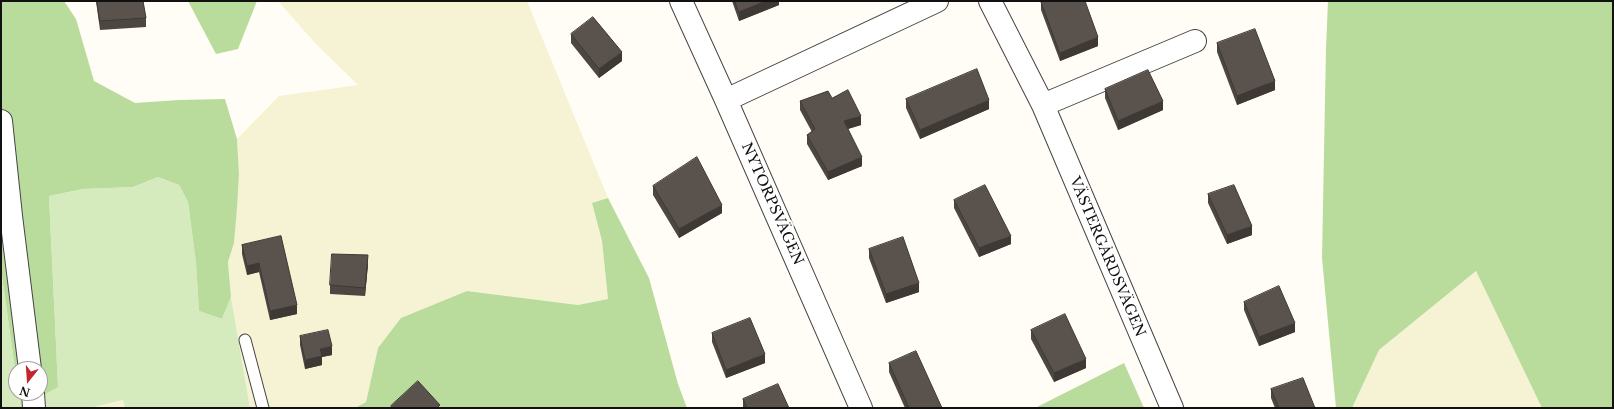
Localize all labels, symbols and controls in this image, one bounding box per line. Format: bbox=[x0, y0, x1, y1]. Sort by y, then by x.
street label: NYTORPSVÄGEN bbox=[737, 140, 807, 268]
street label: VÄSTERGÅRDSVÄGEN bbox=[1066, 174, 1148, 340]
north arrow bbox=[8, 361, 48, 401]
text: N bbox=[18, 383, 32, 400]

